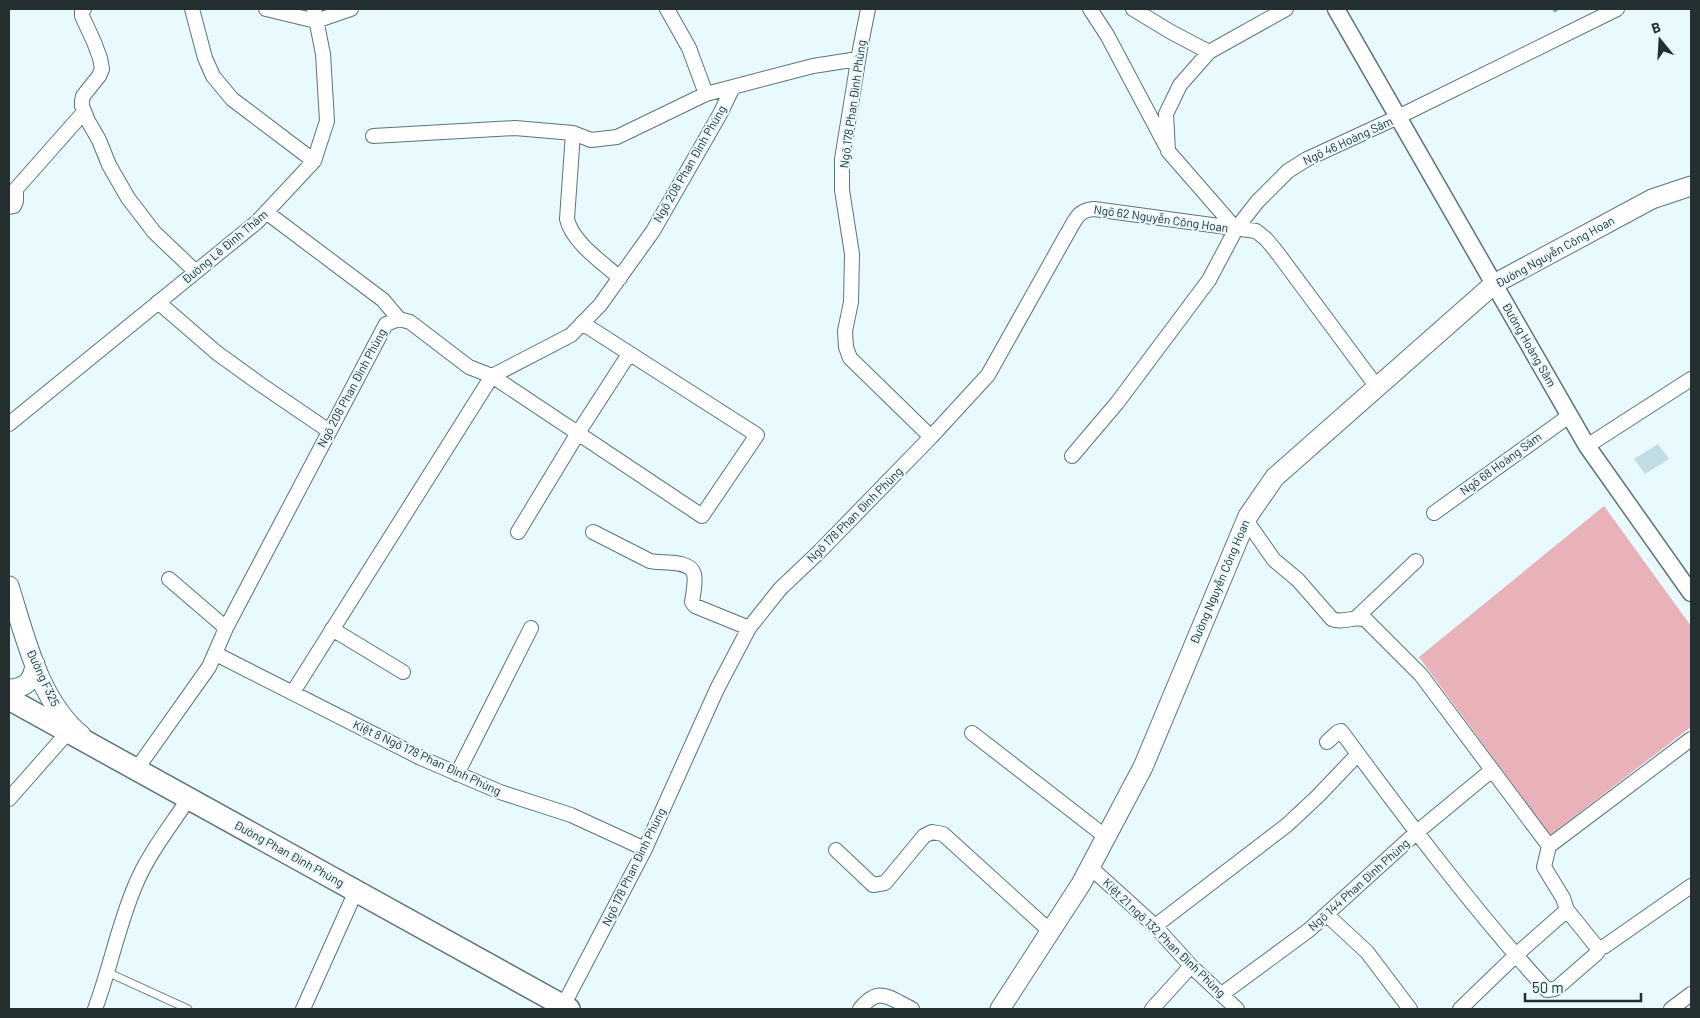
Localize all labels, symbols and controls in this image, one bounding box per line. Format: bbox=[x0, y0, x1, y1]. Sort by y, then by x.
north arrow bbox=[1635, 15, 1685, 65]
text: B bbox=[1649, 18, 1663, 37]
street label: Ngõ 178 Phan Đình Phùng bbox=[836, 39, 868, 169]
street label: Ngõ 208 Phan Đình Phùng bbox=[650, 102, 728, 225]
street label: Ngõ 46 Hoàng Sâm bbox=[1300, 113, 1395, 167]
street label: Ngõ 62 Nguyễn Công Hoan bbox=[1093, 202, 1229, 234]
street label: Đường Lê Đình Thám bbox=[179, 206, 270, 286]
street label: Đường Nguyễn Công Hoan bbox=[1493, 213, 1616, 290]
street label: Đường Hoàng Sâm bbox=[1500, 300, 1560, 389]
street label: Ngõ 208 Phan Đình Phùng bbox=[314, 326, 388, 449]
street label: Ngõ 68 Hoàng Sâm bbox=[1457, 429, 1544, 497]
street label: Ngõ 178 Phan Đình Phùng bbox=[804, 464, 905, 565]
street label: Đường Nguyễn Công Hoan bbox=[1187, 517, 1252, 646]
street label: Đường F325 bbox=[25, 647, 63, 709]
street label: Kiệt 8 Ngõ 178 Phan Đình Phùng bbox=[351, 717, 504, 798]
street label: Ngõ 178 Phan Đình Phùng bbox=[598, 805, 668, 928]
street label: Đường Phan Đình Phùng bbox=[232, 817, 347, 889]
street label: Ngõ 144 Phan Đình Phùng bbox=[1305, 835, 1412, 933]
street label: Kiệt 21 ngõ 132 Phan Đình Phùng bbox=[1101, 875, 1229, 1000]
scale bar bbox=[1525, 970, 1641, 1002]
text: 50 m bbox=[1532, 978, 1564, 996]

